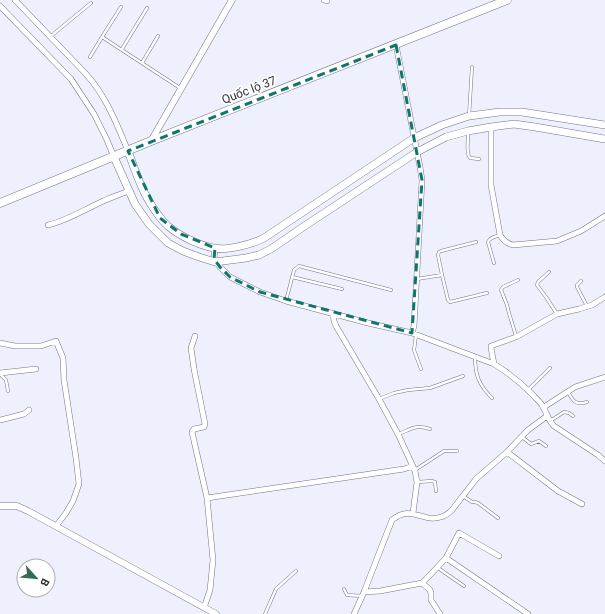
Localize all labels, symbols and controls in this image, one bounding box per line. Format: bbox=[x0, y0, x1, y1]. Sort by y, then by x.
street label: Quốc lộ 37 bbox=[220, 73, 278, 107]
north arrow bbox=[16, 558, 56, 598]
text: B bbox=[37, 576, 52, 588]

